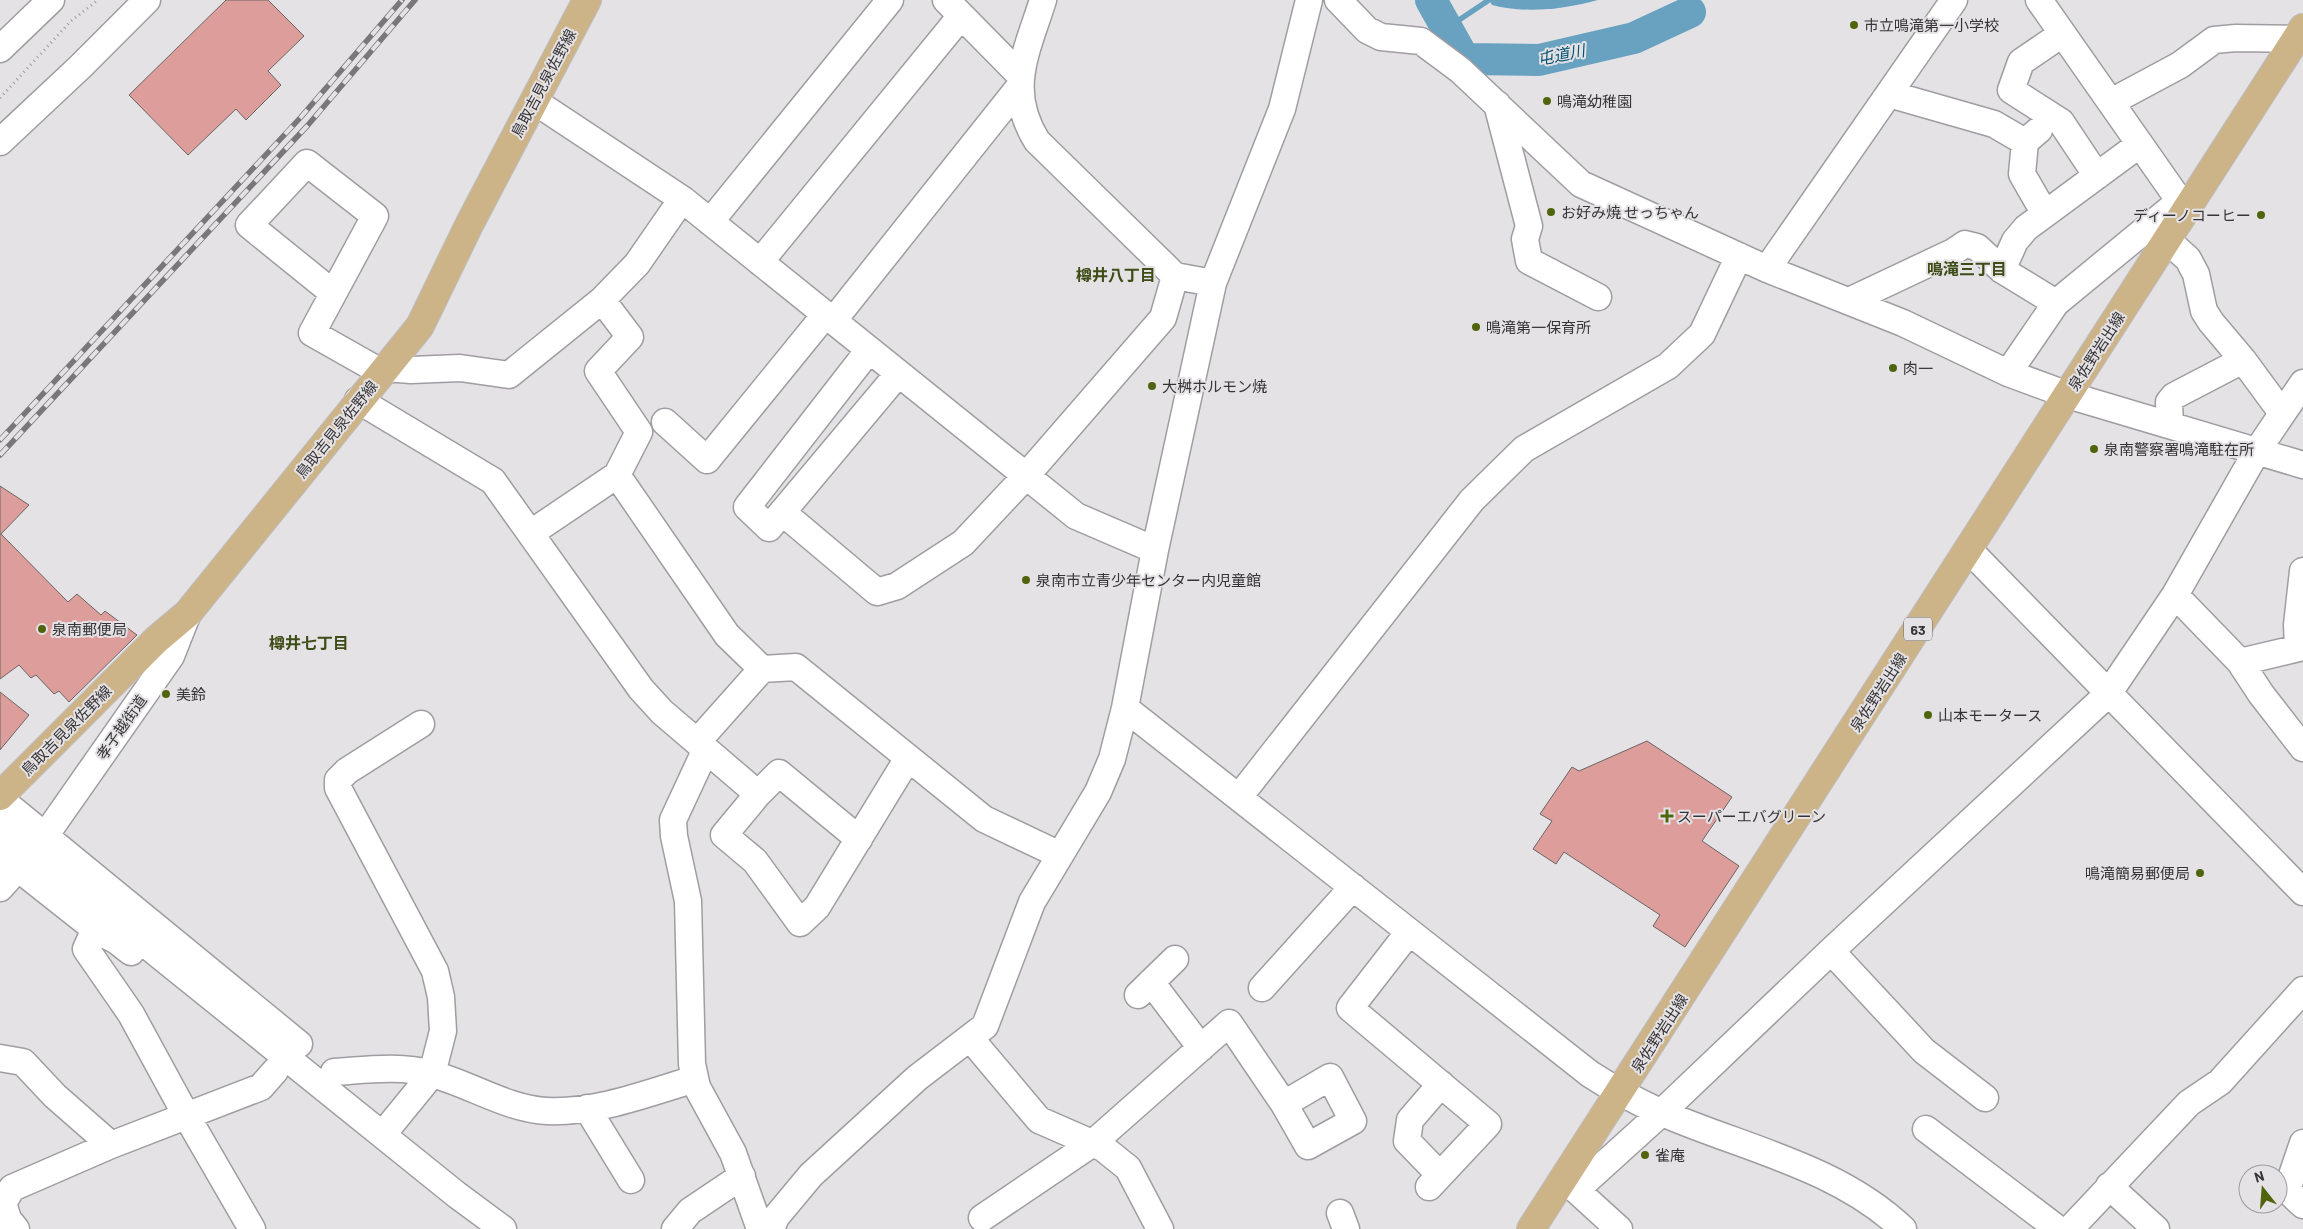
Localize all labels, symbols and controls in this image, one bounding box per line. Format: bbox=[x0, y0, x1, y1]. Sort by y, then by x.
place label: 市立鳴滝第一小学校 bbox=[1864, 16, 1999, 34]
marker: 市立鳴滝第一小学校 bbox=[1848, 19, 1860, 31]
street label: 鳥取吉見泉佐野線 bbox=[507, 26, 579, 140]
water label: 屯道川 bbox=[1536, 40, 1588, 68]
place label: 鳴滝幼稚園 bbox=[1557, 92, 1632, 110]
marker: 鳴滝幼稚園 bbox=[1541, 95, 1553, 107]
place label: お好み焼 せっちゃん bbox=[1561, 203, 1699, 221]
marker: お好み焼 せっちゃん bbox=[1545, 206, 1557, 218]
place label: ディーノコーヒー bbox=[2133, 206, 2251, 224]
marker: ディーノコーヒー bbox=[2255, 209, 2267, 221]
district label: 鳴滝三丁目 bbox=[1927, 259, 2007, 278]
district label: 樽井八丁目 bbox=[1076, 265, 1156, 284]
street label: 泉佐野岩出線 bbox=[2064, 308, 2128, 394]
place label: 鳴滝第一保育所 bbox=[1486, 318, 1591, 336]
marker: 鳴滝第一保育所 bbox=[1470, 321, 1482, 333]
place label: 肉一 bbox=[1903, 359, 1933, 377]
marker: 肉一 bbox=[1887, 362, 1899, 374]
street label: 鳥取吉見泉佐野線 bbox=[291, 377, 381, 481]
place label: 大桝ホルモン焼 bbox=[1162, 377, 1267, 395]
marker: 大桝ホルモン焼 bbox=[1146, 380, 1158, 392]
place label: 泉南警察署鳴滝駐在所 bbox=[2104, 440, 2254, 458]
marker: 泉南警察署鳴滝駐在所 bbox=[2088, 443, 2100, 455]
place label: 泉南市立青少年センター内児童館 bbox=[1036, 571, 1261, 589]
marker: 泉南市立青少年センター内児童館 bbox=[1020, 574, 1032, 586]
road number: 63 bbox=[1904, 618, 1932, 640]
place label: 泉南郵便局 bbox=[52, 620, 127, 638]
marker: 泉南郵便局 bbox=[36, 623, 48, 635]
district label: 樽井七丁目 bbox=[269, 633, 349, 652]
street label: 泉佐野岩出線 bbox=[1846, 649, 1910, 735]
street label: 鳥取吉見泉佐野線 bbox=[17, 681, 115, 779]
place label: 美鈴 bbox=[176, 685, 206, 703]
marker: 美鈴 bbox=[160, 688, 172, 700]
street label: 孝子越街道 bbox=[92, 691, 150, 763]
place label: 山本モータース bbox=[1938, 706, 2042, 724]
marker: 山本モータース bbox=[1922, 709, 1934, 721]
place label: スーパーエバグリーン bbox=[1677, 807, 1826, 825]
marker: スーパーエバグリーン bbox=[1661, 810, 1673, 822]
place label: 鳴滝簡易郵便局 bbox=[2085, 864, 2190, 882]
marker: 鳴滝簡易郵便局 bbox=[2194, 867, 2206, 879]
street label: 泉佐野岩出線 bbox=[1627, 990, 1691, 1076]
place label: 雀庵 bbox=[1655, 1146, 1685, 1164]
marker: 雀庵 bbox=[1639, 1149, 1651, 1161]
north arrow bbox=[2238, 1164, 2288, 1214]
text: N bbox=[2252, 1167, 2266, 1186]

